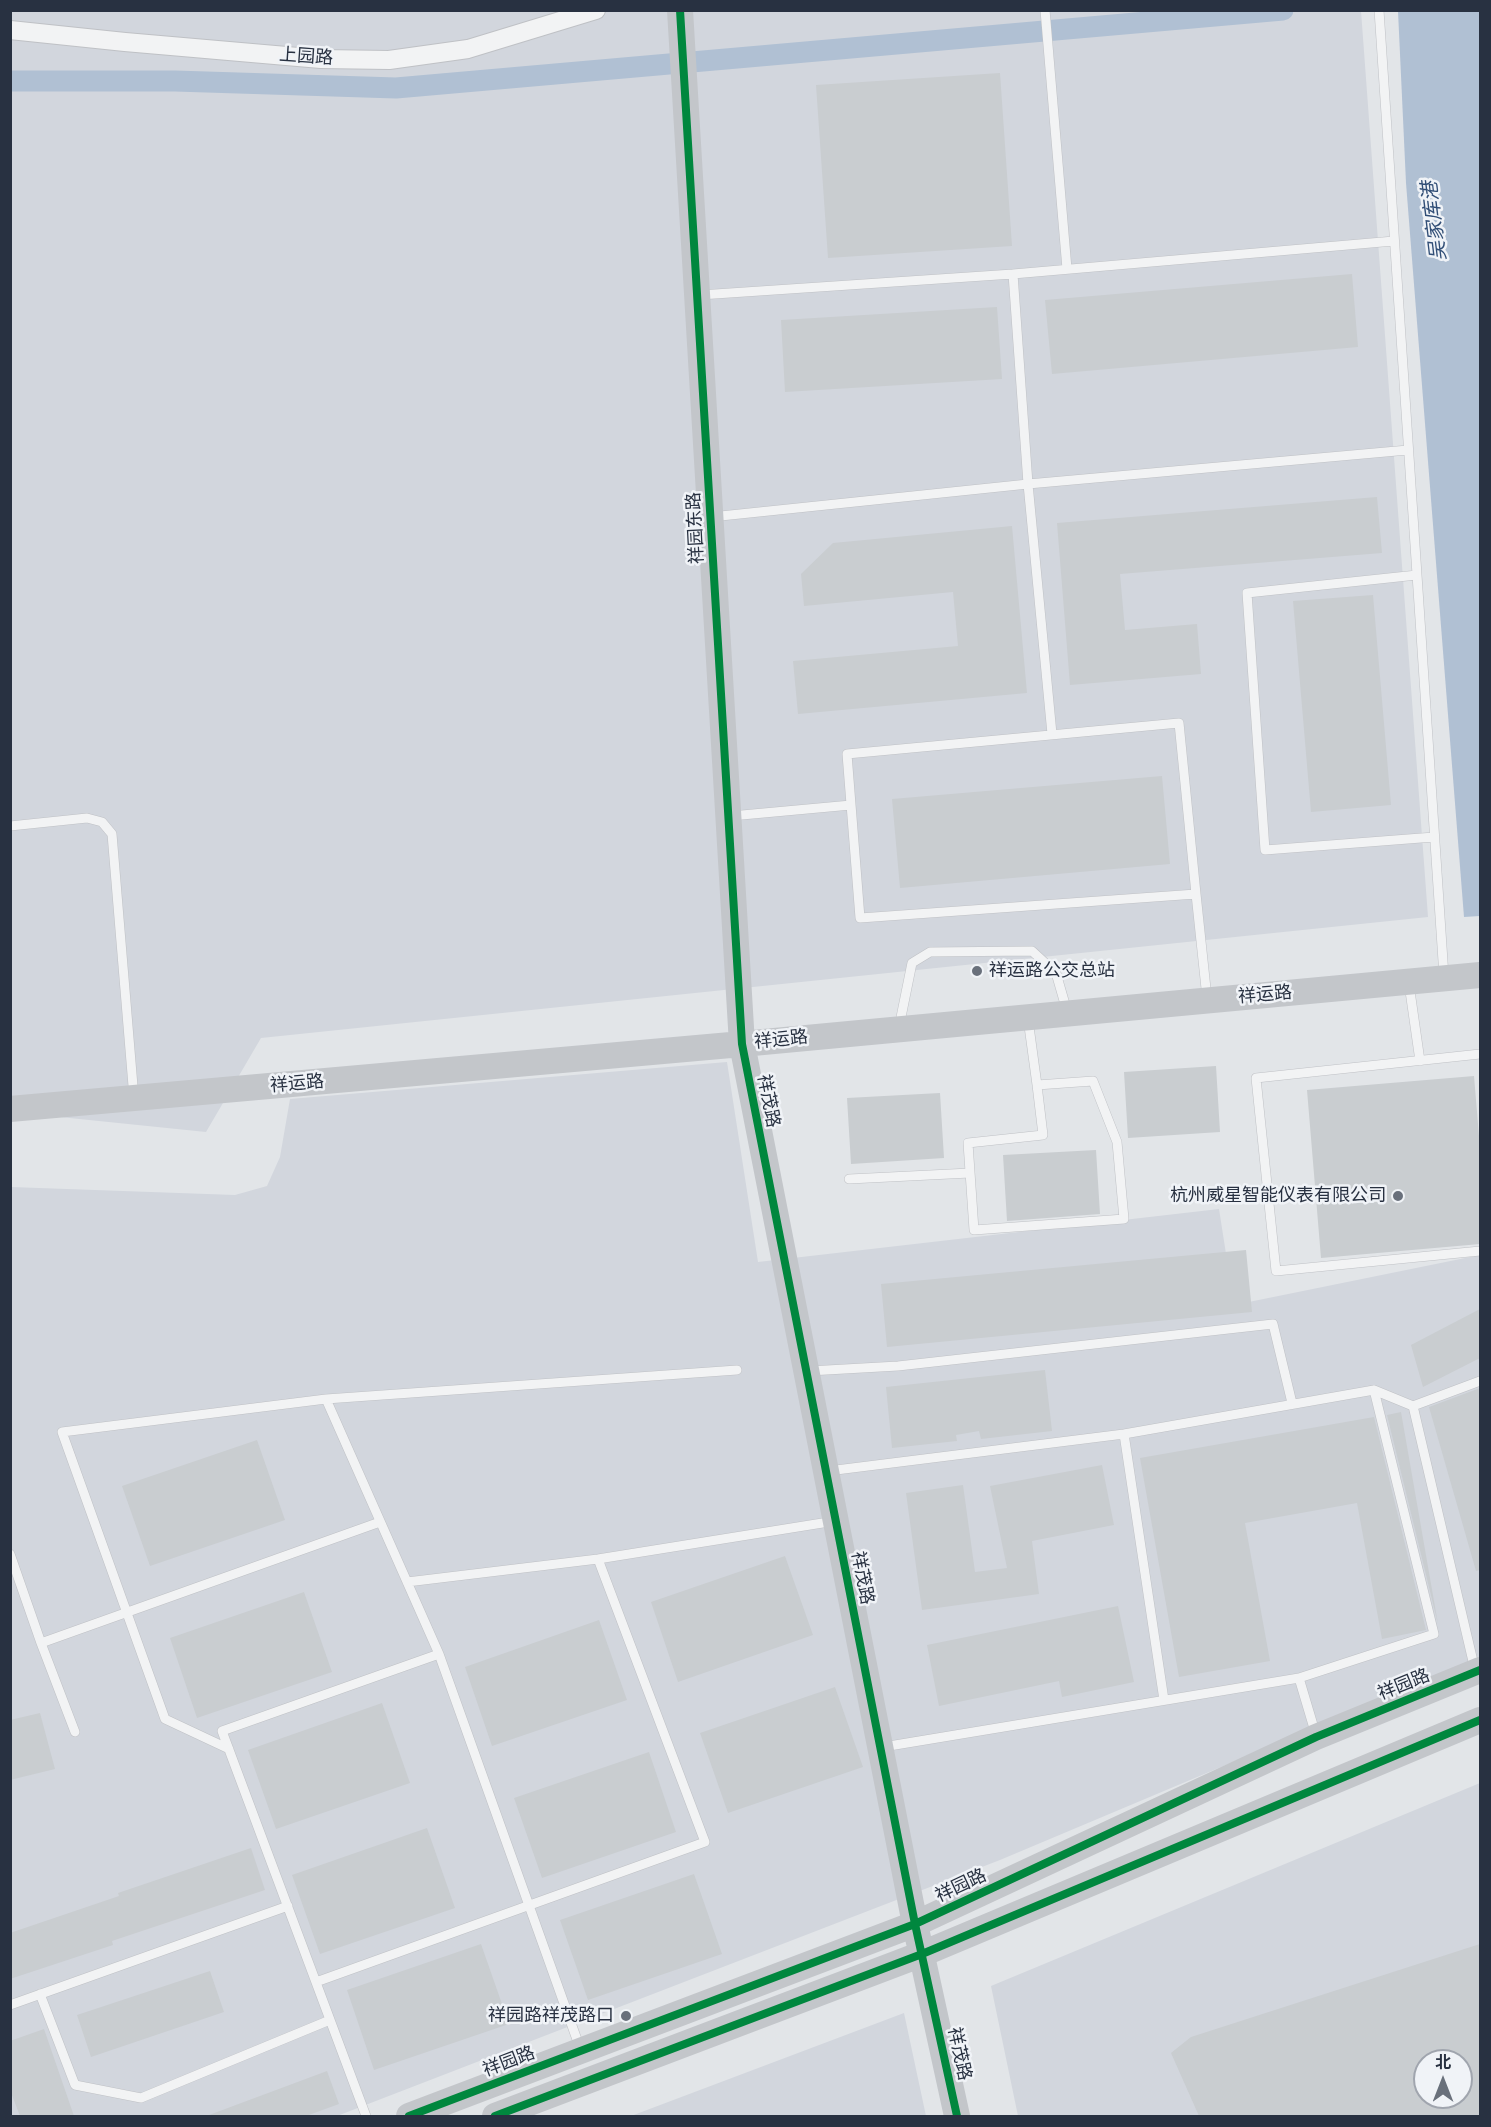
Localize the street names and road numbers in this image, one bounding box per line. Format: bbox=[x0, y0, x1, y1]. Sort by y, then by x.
street label: 上园路 bbox=[278, 44, 334, 70]
street label: 祥园东路 bbox=[683, 491, 709, 565]
street label: 祥运路 bbox=[1237, 982, 1293, 1008]
street label: 祥运路 bbox=[753, 1026, 809, 1054]
street label: 祥运路 bbox=[269, 1071, 325, 1097]
street label: 祥茂路 bbox=[752, 1072, 784, 1130]
street label: 祥茂路 bbox=[846, 1549, 878, 1607]
street label: 祥园路 bbox=[1375, 1665, 1433, 1705]
street label: 祥园路 bbox=[932, 1865, 990, 1907]
street label: 祥茂路 bbox=[943, 2025, 975, 2083]
street label: 祥园路 bbox=[480, 2042, 538, 2082]

